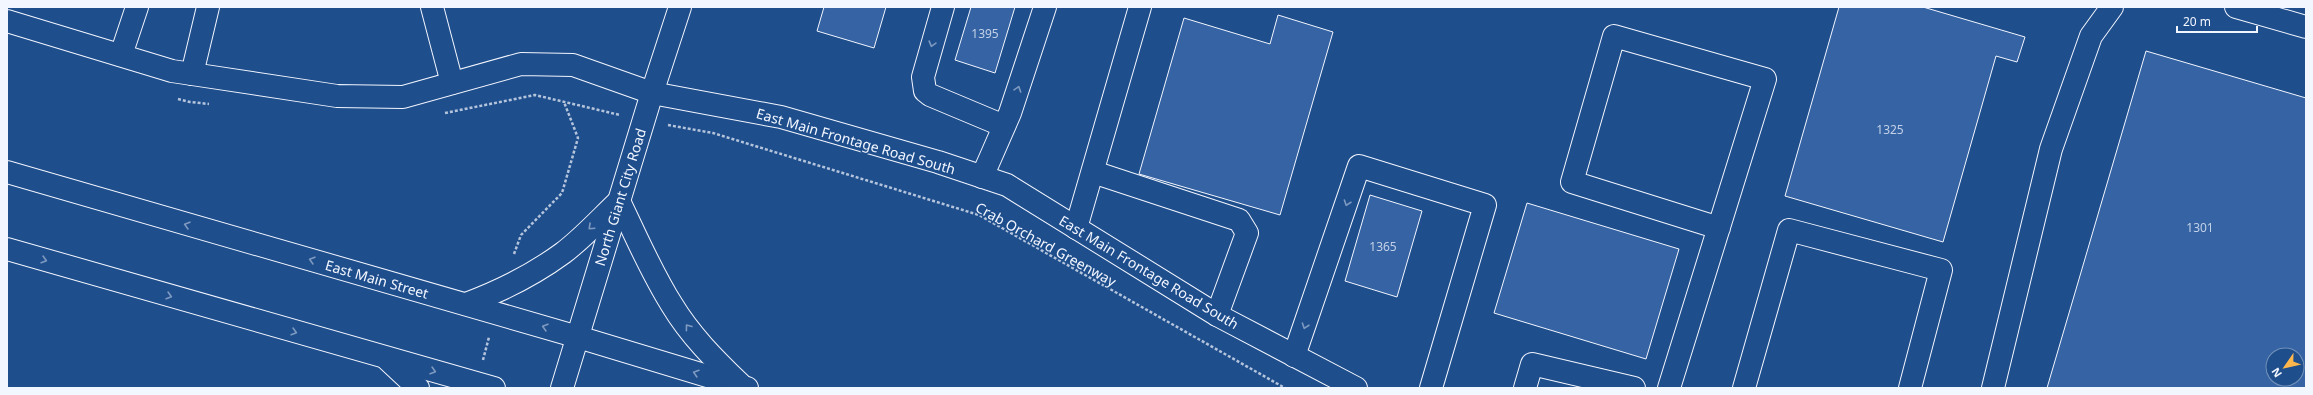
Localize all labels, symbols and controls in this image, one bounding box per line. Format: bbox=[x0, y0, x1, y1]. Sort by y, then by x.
scale bar bbox=[2177, 8, 2257, 34]
text: 20 m bbox=[2183, 13, 2211, 30]
house number: 1395 bbox=[971, 25, 999, 42]
one-way arrow bbox=[928, 41, 937, 48]
one-way arrow bbox=[1013, 86, 1021, 93]
street label: East Main Frontage Road South bbox=[754, 103, 958, 179]
house number: 1325 bbox=[1876, 121, 1904, 138]
street label: North Giant City Road bbox=[590, 126, 650, 268]
street label: Crab Orchard Greenway bbox=[972, 197, 1120, 291]
one-way arrow bbox=[1343, 199, 1351, 206]
street label: East Main Frontage Road South bbox=[1056, 211, 1242, 333]
house number: 1301 bbox=[2186, 219, 2214, 236]
one-way arrow bbox=[184, 221, 190, 229]
one-way arrow bbox=[588, 222, 596, 230]
house number: 1365 bbox=[1369, 238, 1397, 255]
one-way arrow bbox=[41, 255, 48, 264]
street label: East Main Street bbox=[323, 255, 431, 303]
one-way arrow bbox=[309, 256, 316, 265]
one-way arrow bbox=[166, 291, 173, 300]
one-way arrow bbox=[1301, 322, 1309, 329]
one-way arrow bbox=[541, 323, 548, 332]
one-way arrow bbox=[686, 324, 693, 331]
one-way arrow bbox=[291, 327, 298, 336]
north arrow bbox=[2265, 347, 2305, 387]
text: N bbox=[2268, 365, 2285, 381]
one-way arrow bbox=[429, 366, 436, 375]
one-way arrow bbox=[693, 369, 700, 378]

